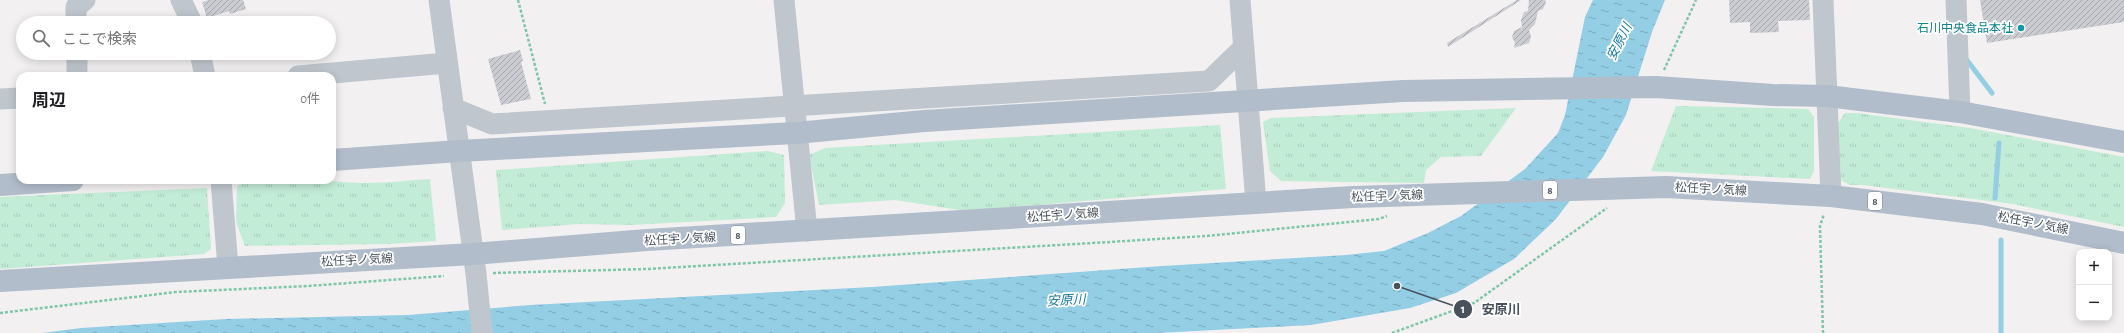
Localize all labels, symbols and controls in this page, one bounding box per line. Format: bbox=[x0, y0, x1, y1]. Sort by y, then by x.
search box bbox=[16, 16, 336, 60]
water label: 安原川 bbox=[1604, 19, 1636, 62]
place label: 石川中央食品本社 bbox=[1917, 21, 2013, 34]
marker: 石川中央食品本社 bbox=[2016, 23, 2026, 33]
icon: search bbox=[30, 27, 52, 49]
text: ここで検索 bbox=[62, 32, 137, 47]
text: 周辺 bbox=[32, 92, 66, 109]
text: 0件 bbox=[300, 93, 320, 106]
street label: 松任宇ノ気線 bbox=[1675, 180, 1747, 197]
road number: 8 bbox=[1543, 181, 1557, 199]
street label: 松任宇ノ気線 bbox=[1351, 188, 1423, 203]
road number: 8 bbox=[1868, 192, 1882, 210]
street label: 松任宇ノ気線 bbox=[1027, 206, 1099, 223]
street label: 松任宇ノ気線 bbox=[1997, 209, 2070, 236]
road number: 8 bbox=[731, 226, 745, 244]
street label: 松任宇ノ気線 bbox=[644, 230, 716, 247]
map controls bbox=[2076, 249, 2112, 321]
button: + bbox=[2076, 249, 2112, 285]
street label: 松任宇ノ気線 bbox=[321, 251, 393, 268]
button: − bbox=[2076, 285, 2112, 321]
water label: 安原川 bbox=[1046, 292, 1088, 309]
callout: 安原川 bbox=[1453, 297, 1528, 322]
text: 安原川 bbox=[1481, 302, 1521, 317]
text: 1 bbox=[1461, 303, 1465, 315]

